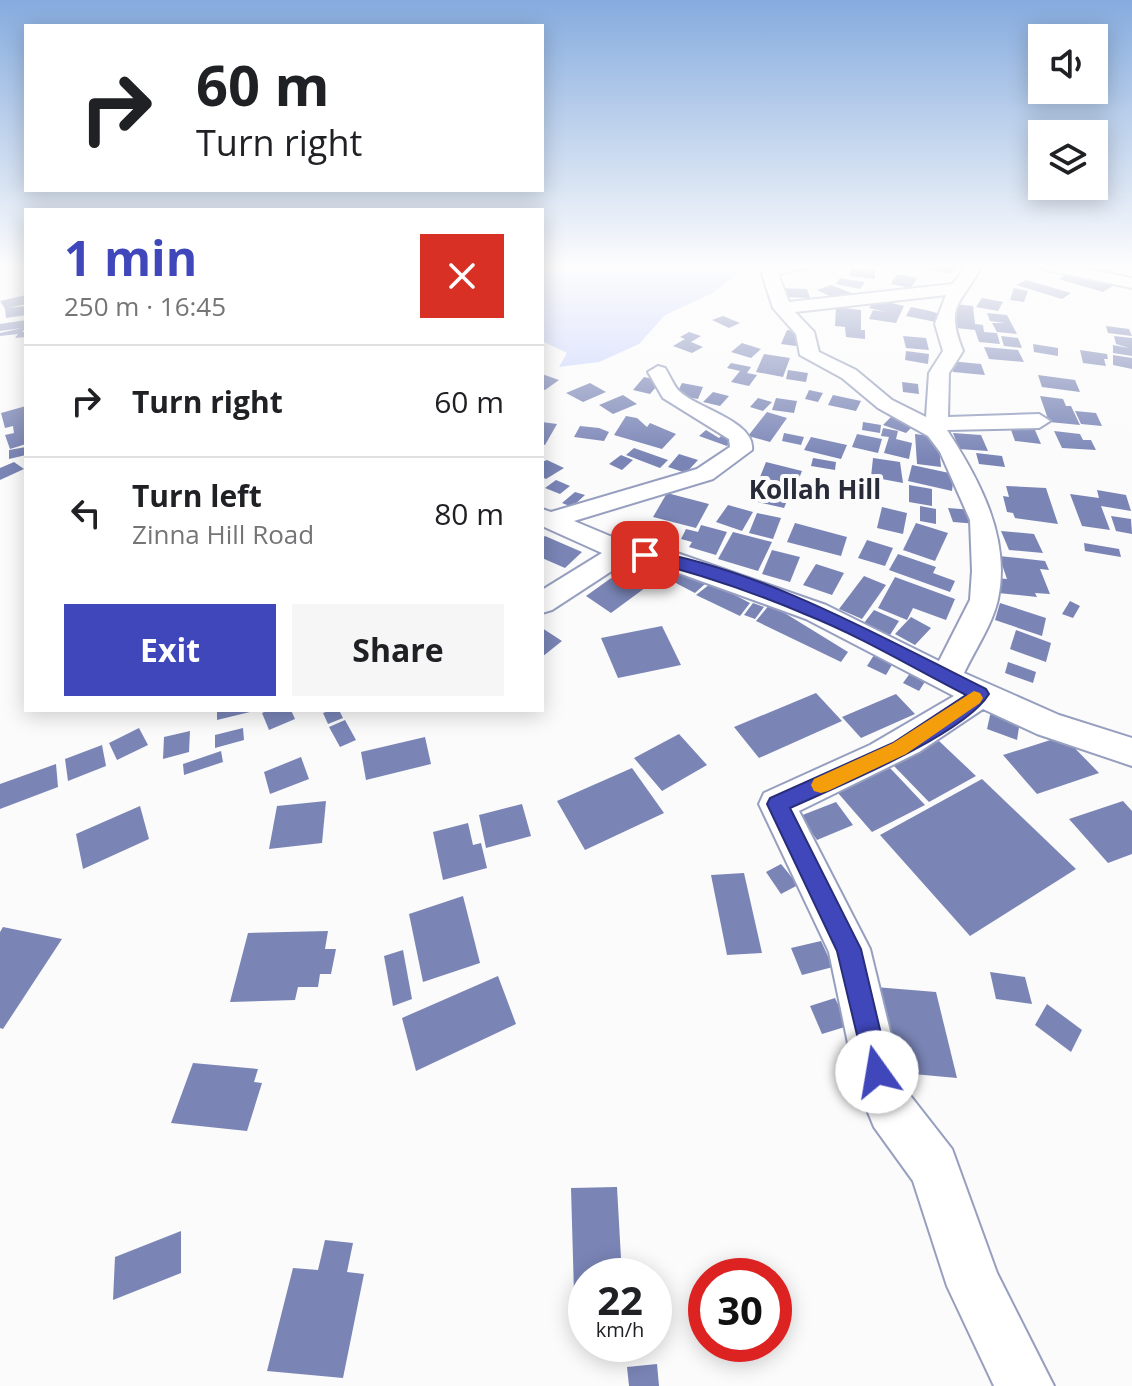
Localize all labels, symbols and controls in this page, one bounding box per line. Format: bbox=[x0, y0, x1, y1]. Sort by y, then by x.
map controls bbox=[1028, 24, 1108, 200]
button: sound bbox=[1028, 24, 1108, 104]
text: 60 m bbox=[196, 46, 330, 122]
icon: right bbox=[64, 56, 168, 160]
text: Turn right bbox=[196, 118, 362, 167]
button: layers bbox=[1028, 120, 1108, 200]
text: 1 min bbox=[64, 225, 197, 290]
button: close bbox=[420, 234, 504, 318]
text: 250 m · 16:45 bbox=[64, 288, 226, 324]
icon: right bbox=[64, 379, 108, 423]
text: Turn right bbox=[132, 381, 283, 422]
text: 60 m bbox=[434, 381, 504, 422]
district label: Kollah Hill bbox=[749, 471, 881, 507]
text: Turn left bbox=[132, 475, 262, 516]
icon: left bbox=[64, 491, 108, 535]
text: 80 m bbox=[434, 493, 504, 534]
text: Zinna Hill Road bbox=[132, 516, 314, 552]
pin bbox=[611, 521, 679, 589]
icon: arrive bbox=[623, 533, 667, 577]
button: Exit bbox=[64, 604, 276, 696]
button: Share bbox=[292, 604, 504, 696]
position arrow bbox=[835, 1030, 919, 1114]
speed limit sign: 30 bbox=[688, 1258, 792, 1362]
text: 22 bbox=[597, 1272, 643, 1327]
text: km/h bbox=[596, 1316, 644, 1343]

